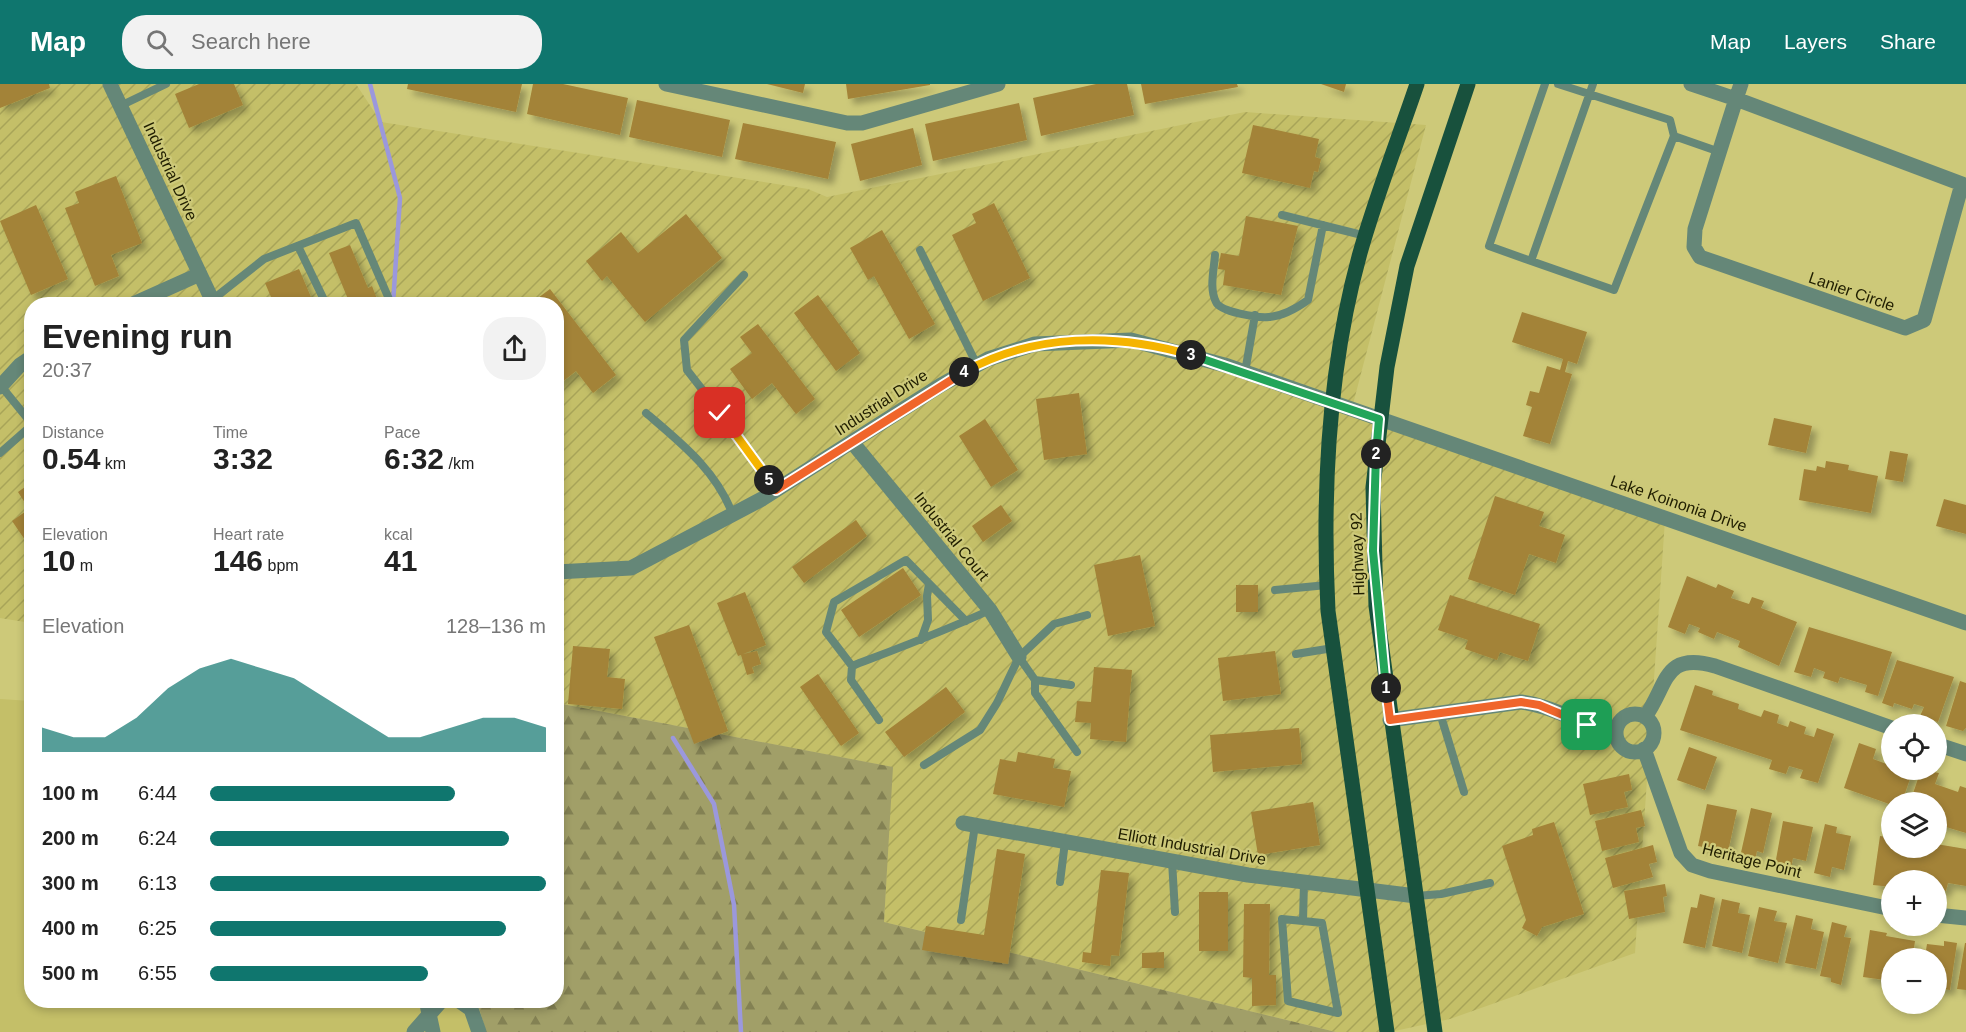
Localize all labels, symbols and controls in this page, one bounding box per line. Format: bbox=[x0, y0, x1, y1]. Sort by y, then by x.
search box bbox=[122, 15, 542, 69]
text: Map bbox=[30, 26, 86, 57]
icon: search bbox=[143, 26, 176, 59]
text: Search here bbox=[191, 29, 311, 54]
text: Map bbox=[1710, 30, 1751, 53]
text: Layers bbox=[1784, 30, 1847, 53]
text: Share bbox=[1880, 30, 1936, 53]
street label: Industrial Drive bbox=[140, 119, 201, 223]
street label: Lanier Circle bbox=[1807, 269, 1897, 314]
button: share bbox=[483, 317, 546, 380]
text: Evening run bbox=[42, 318, 233, 355]
pin: 3 bbox=[1176, 340, 1206, 370]
text: 3 bbox=[1187, 346, 1195, 363]
pin: 4 bbox=[949, 357, 979, 387]
text: 20:37 bbox=[42, 359, 92, 381]
text: 4 bbox=[960, 363, 968, 380]
street label: Industrial Drive bbox=[832, 366, 931, 439]
pin bbox=[694, 387, 745, 438]
icon: check bbox=[703, 396, 736, 429]
text: Distance bbox=[42, 424, 104, 441]
text: Time bbox=[213, 424, 248, 441]
text: Pace bbox=[384, 424, 420, 441]
pin: 2 bbox=[1361, 439, 1391, 469]
text: 0.54 bbox=[42, 442, 100, 475]
text: 3:32 bbox=[213, 442, 273, 475]
text: 6:32 bbox=[384, 442, 444, 475]
text: 2 bbox=[1372, 445, 1380, 462]
text: km bbox=[100, 455, 126, 472]
text: /km bbox=[444, 455, 474, 472]
pin: 5 bbox=[754, 465, 784, 495]
text: 5 bbox=[765, 471, 773, 488]
street label: Lake Koinonia Drive bbox=[1608, 472, 1749, 535]
street label: Industrial Court bbox=[911, 489, 993, 584]
street label: Highway 92 bbox=[1348, 512, 1367, 596]
text: Elevation bbox=[42, 526, 108, 543]
text: Heart rate bbox=[213, 526, 284, 543]
text: kcal bbox=[384, 526, 412, 543]
text: 10 bbox=[42, 544, 75, 577]
text: 146 bbox=[213, 544, 263, 577]
text: 41 bbox=[384, 544, 417, 577]
text: m bbox=[75, 557, 93, 574]
text: bpm bbox=[263, 557, 299, 574]
text: Elevation bbox=[42, 615, 124, 637]
text: 128–136 m bbox=[446, 615, 546, 637]
pin: 1 bbox=[1371, 673, 1401, 703]
text: 1 bbox=[1382, 679, 1390, 696]
pin bbox=[1561, 699, 1612, 750]
icon: arrive bbox=[1570, 708, 1603, 741]
map controls bbox=[1881, 714, 1947, 1014]
button: locate bbox=[1881, 714, 1947, 780]
text: 100 m bbox=[42, 782, 99, 804]
text: 6:44 bbox=[138, 782, 177, 804]
button: layers bbox=[1881, 792, 1947, 858]
street label: Elliott Industrial Drive bbox=[1116, 825, 1267, 868]
text: 200 m bbox=[42, 827, 99, 849]
text: 6:24 bbox=[138, 827, 177, 849]
street label: Heritage Point bbox=[1701, 840, 1804, 881]
button: + bbox=[1881, 870, 1947, 936]
text: 300 m bbox=[42, 872, 99, 894]
text: 6:13 bbox=[138, 872, 177, 894]
text: 400 m bbox=[42, 917, 99, 939]
text: 6:25 bbox=[138, 917, 177, 939]
button: − bbox=[1881, 948, 1947, 1014]
text: 500 m bbox=[42, 962, 99, 984]
text: 6:55 bbox=[138, 962, 177, 984]

